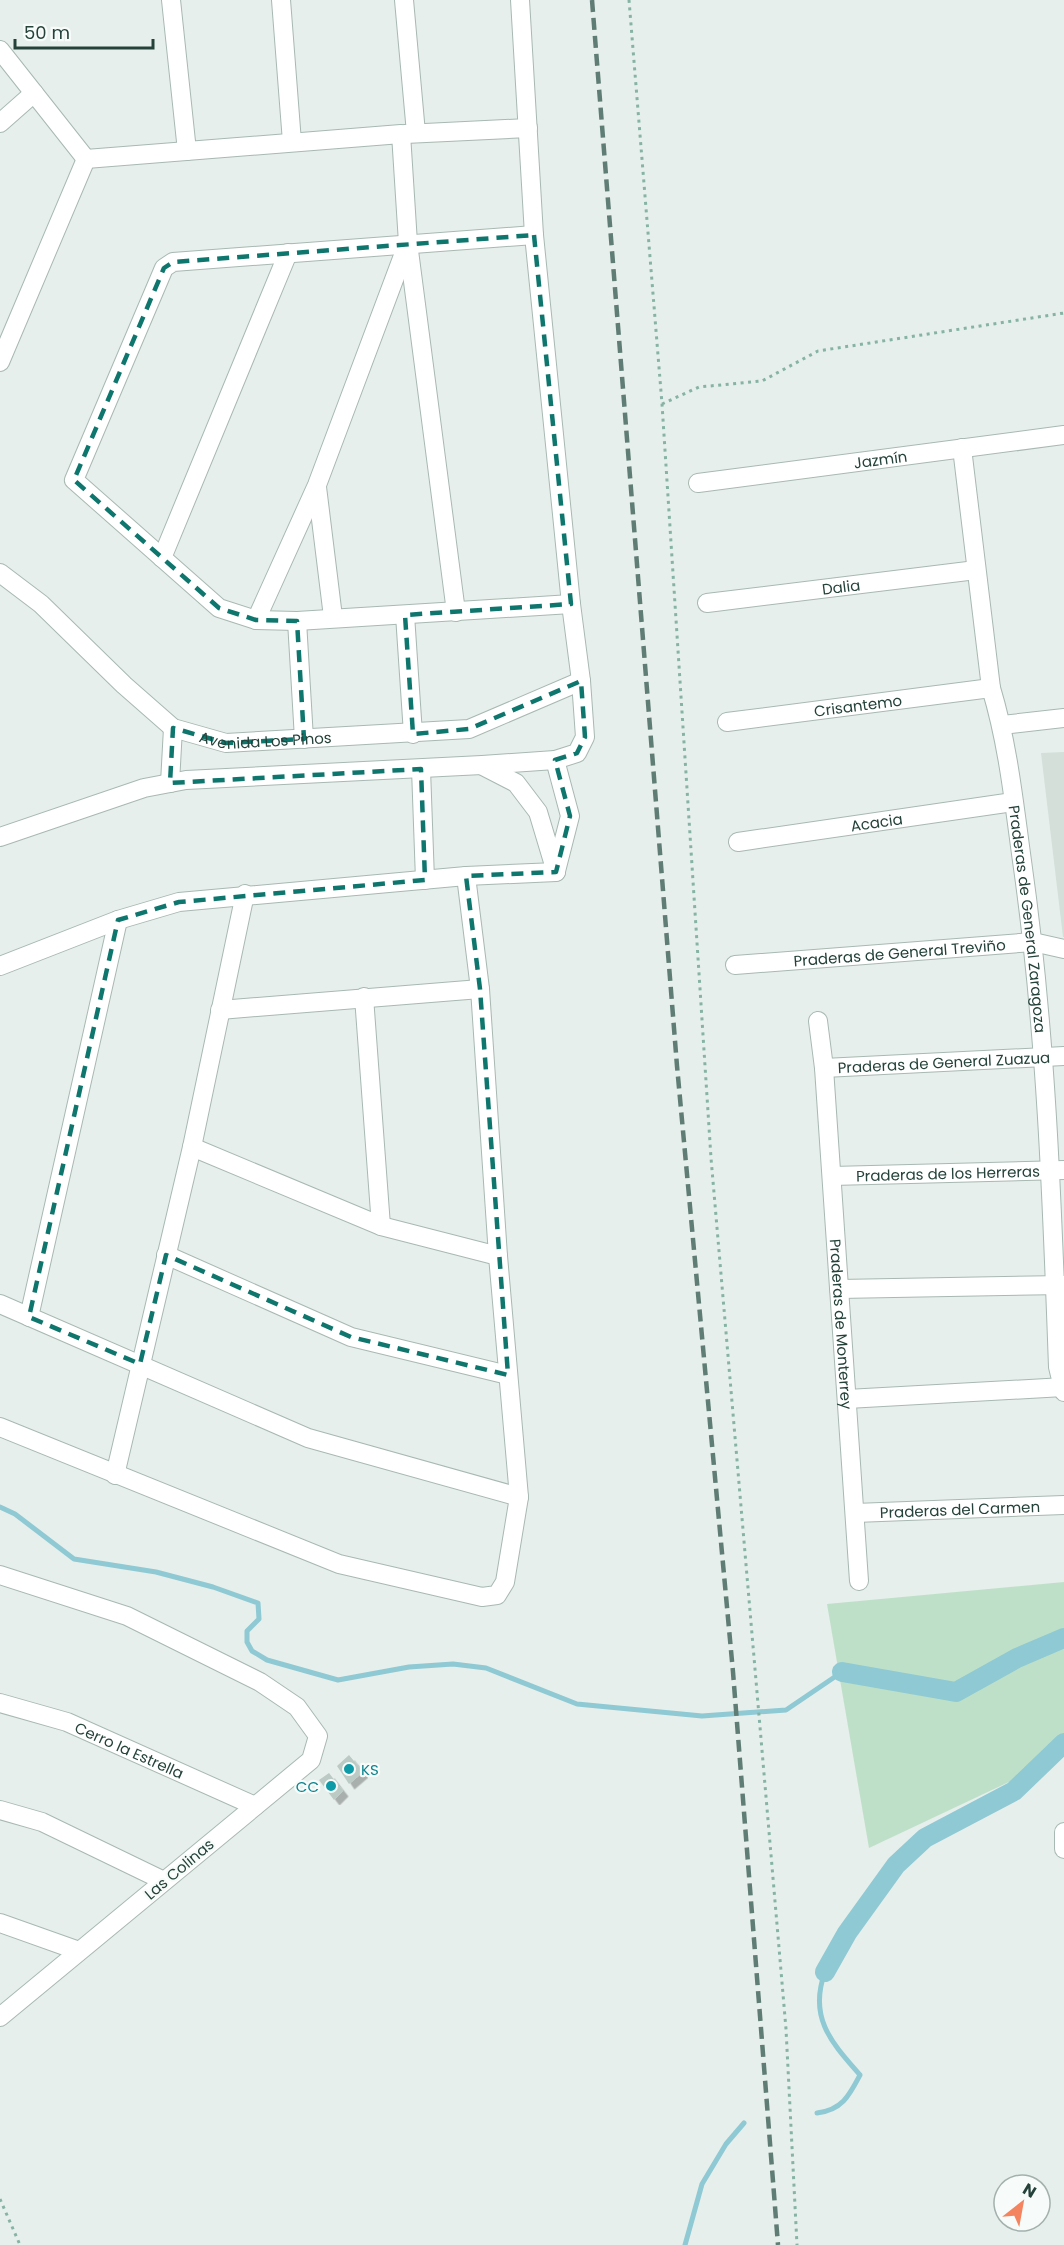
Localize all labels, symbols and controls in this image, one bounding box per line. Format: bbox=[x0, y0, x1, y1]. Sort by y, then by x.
scale bar bbox=[15, 12, 153, 50]
text: 50 m bbox=[24, 20, 70, 45]
street label: Jazmín bbox=[852, 445, 908, 473]
street label: Dalia bbox=[821, 574, 861, 599]
street label: Crisantemo bbox=[813, 689, 903, 721]
street label: Avenida Los Pinos bbox=[197, 726, 332, 753]
street label: Praderas de General Zaragoza bbox=[1004, 804, 1051, 1034]
street label: Acacia bbox=[849, 808, 904, 836]
street label: Praderas de General Treviño bbox=[793, 934, 1006, 971]
street label: Praderas de General Zuazua bbox=[837, 1046, 1051, 1078]
street label: Praderas de los Herreras bbox=[856, 1160, 1040, 1186]
street label: Praderas de Monterrey bbox=[825, 1238, 858, 1411]
street label: Praderas del Carmen bbox=[879, 1495, 1040, 1523]
street label: Cerro la Estrella bbox=[72, 1716, 187, 1783]
place label: KS bbox=[361, 1759, 379, 1780]
marker: KS bbox=[342, 1762, 356, 1776]
place label: CC bbox=[296, 1776, 319, 1797]
marker: CC bbox=[324, 1779, 338, 1793]
street label: Las Colinas bbox=[140, 1834, 218, 1904]
north arrow bbox=[992, 2173, 1052, 2233]
text: N bbox=[1018, 2178, 1041, 2204]

